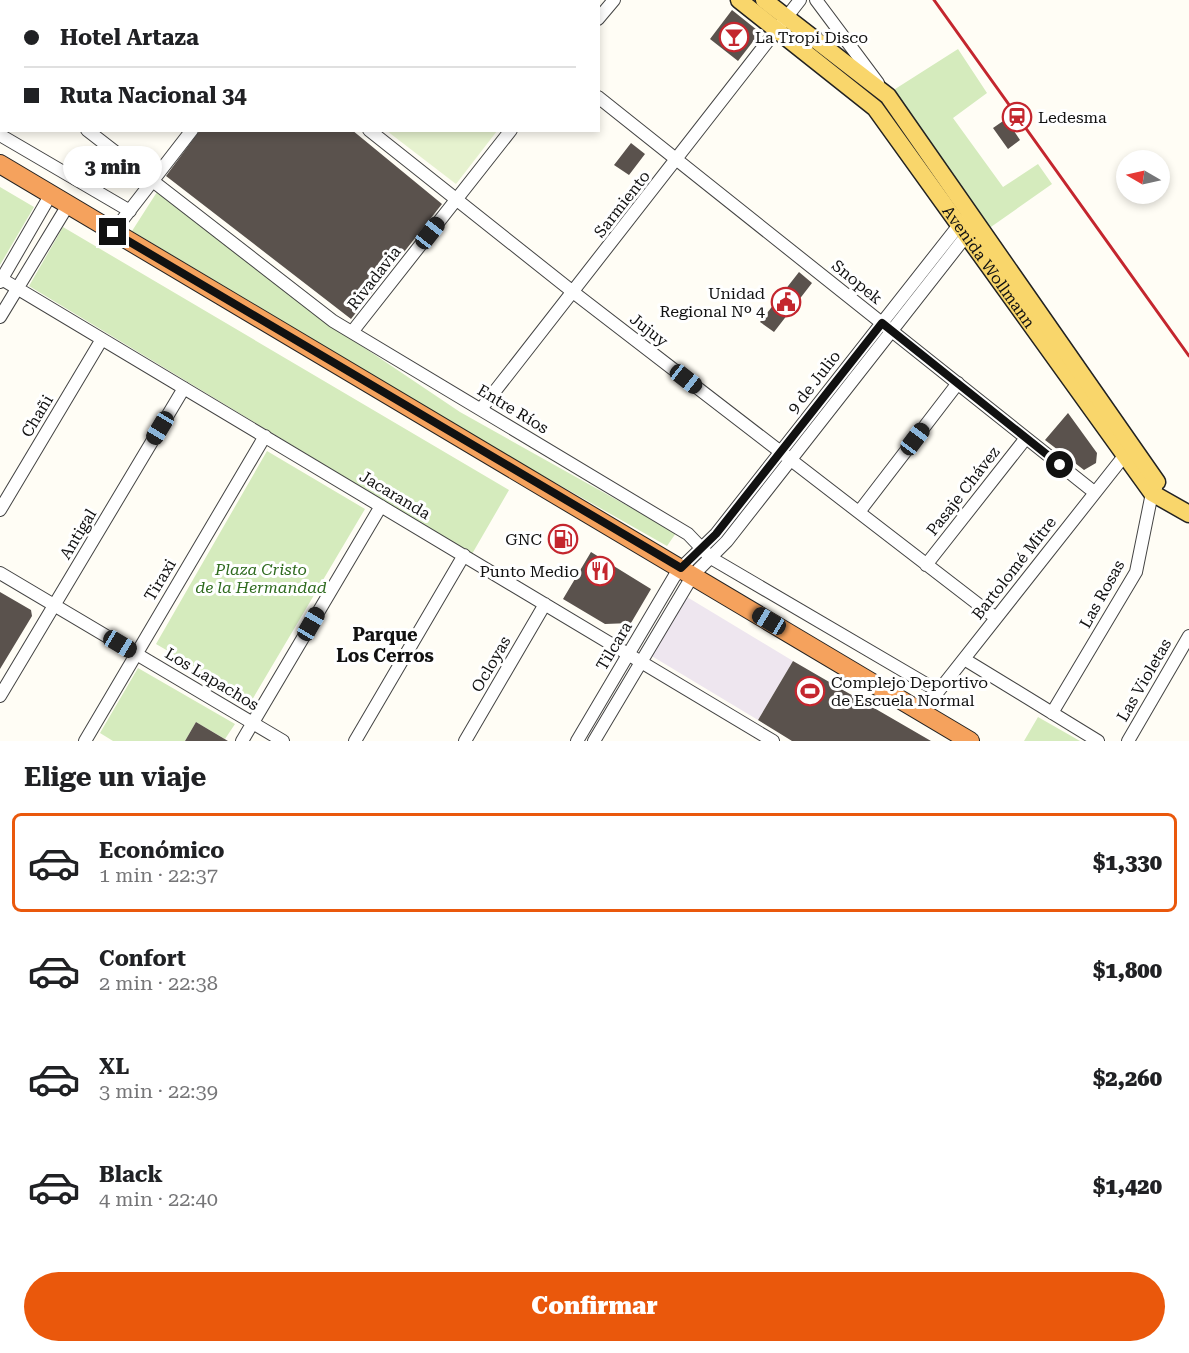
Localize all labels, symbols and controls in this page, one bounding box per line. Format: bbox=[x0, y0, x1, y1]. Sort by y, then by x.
bar icon: La Tropi Disco bbox=[718, 21, 750, 53]
text: Hotel Artaza bbox=[60, 25, 199, 50]
place label: La Tropi Disco bbox=[755, 28, 868, 47]
text: Ruta Nacional 34 bbox=[60, 83, 247, 108]
station icon: Ledesma bbox=[1001, 101, 1033, 133]
place label: Ledesma bbox=[1038, 108, 1107, 127]
callout: 3 min bbox=[63, 145, 162, 187]
north arrow bbox=[1116, 150, 1170, 204]
map controls bbox=[1116, 150, 1170, 204]
text: 3 min bbox=[84, 155, 141, 179]
street label: Sarmiento bbox=[590, 167, 654, 241]
street label: Avenida Wollmann bbox=[939, 202, 1039, 331]
car bbox=[412, 213, 448, 253]
route end bbox=[99, 218, 126, 245]
street label: Rivadavia bbox=[343, 242, 405, 313]
street label: Snopek bbox=[828, 256, 886, 308]
place label: Unidad Regional Nº 4 bbox=[659, 284, 765, 321]
public building icon: Unidad Regional Nº 4 bbox=[770, 286, 802, 318]
street label: Jujuy bbox=[626, 309, 672, 351]
street label: 9 de Julio bbox=[783, 347, 845, 417]
car bbox=[666, 361, 706, 397]
street label: Entre Ríos bbox=[474, 380, 552, 438]
street label: Chañi bbox=[17, 391, 57, 441]
car bbox=[143, 408, 177, 448]
car bbox=[897, 419, 933, 459]
street label: Pasaje Chávez bbox=[922, 442, 1004, 539]
route start bbox=[1046, 451, 1073, 478]
street label: Jacaranda bbox=[356, 466, 434, 524]
street label: Antigal bbox=[56, 505, 100, 562]
street label: Bartolomé Mitre bbox=[968, 513, 1060, 623]
fuel station icon: GNC bbox=[547, 523, 579, 555]
place label: GNC bbox=[505, 530, 542, 549]
restaurant icon: Punto Medio bbox=[584, 555, 616, 587]
street label: Tiraxi bbox=[140, 556, 180, 604]
street label: Las Rosas bbox=[1076, 556, 1129, 631]
park label: Plaza Cristo de la Hermandad bbox=[195, 560, 327, 597]
place label: Punto Medio bbox=[479, 562, 579, 581]
car bbox=[294, 604, 328, 644]
car bbox=[749, 604, 789, 638]
street label: Tilcara bbox=[592, 618, 636, 674]
district label: Parque Los Cerros bbox=[336, 624, 434, 666]
car bbox=[100, 627, 140, 661]
street label: Ocloyas bbox=[467, 632, 515, 695]
street label: Las Violetas bbox=[1113, 635, 1176, 725]
street label: Los Lapachos bbox=[162, 644, 263, 715]
place label: Complejo Deportivo de Escuela Normal bbox=[831, 673, 988, 710]
sports icon: Complejo Deportivo de Escuela Normal bbox=[794, 675, 826, 707]
text: Elige un viaje bbox=[24, 761, 206, 793]
icon: car bbox=[27, 836, 81, 890]
text: Económico bbox=[99, 838, 225, 863]
text: $1,330 bbox=[1093, 850, 1162, 875]
text: 1 min · 22:37 bbox=[99, 863, 218, 887]
icon: car bbox=[27, 944, 81, 998]
text: Confort bbox=[99, 946, 186, 971]
text: $1,800 bbox=[1093, 958, 1162, 983]
text: 2 min · 22:38 bbox=[99, 971, 218, 995]
icon: car bbox=[27, 1052, 81, 1106]
text: XL bbox=[99, 1054, 129, 1079]
text: $2,260 bbox=[1093, 1066, 1162, 1091]
text: 3 min · 22:39 bbox=[99, 1079, 218, 1103]
icon: car bbox=[27, 1160, 81, 1214]
text: Black bbox=[99, 1162, 163, 1187]
text: $1,420 bbox=[1093, 1174, 1162, 1199]
text: 4 min · 22:40 bbox=[99, 1187, 218, 1211]
button: Confirmar bbox=[24, 1272, 1165, 1341]

